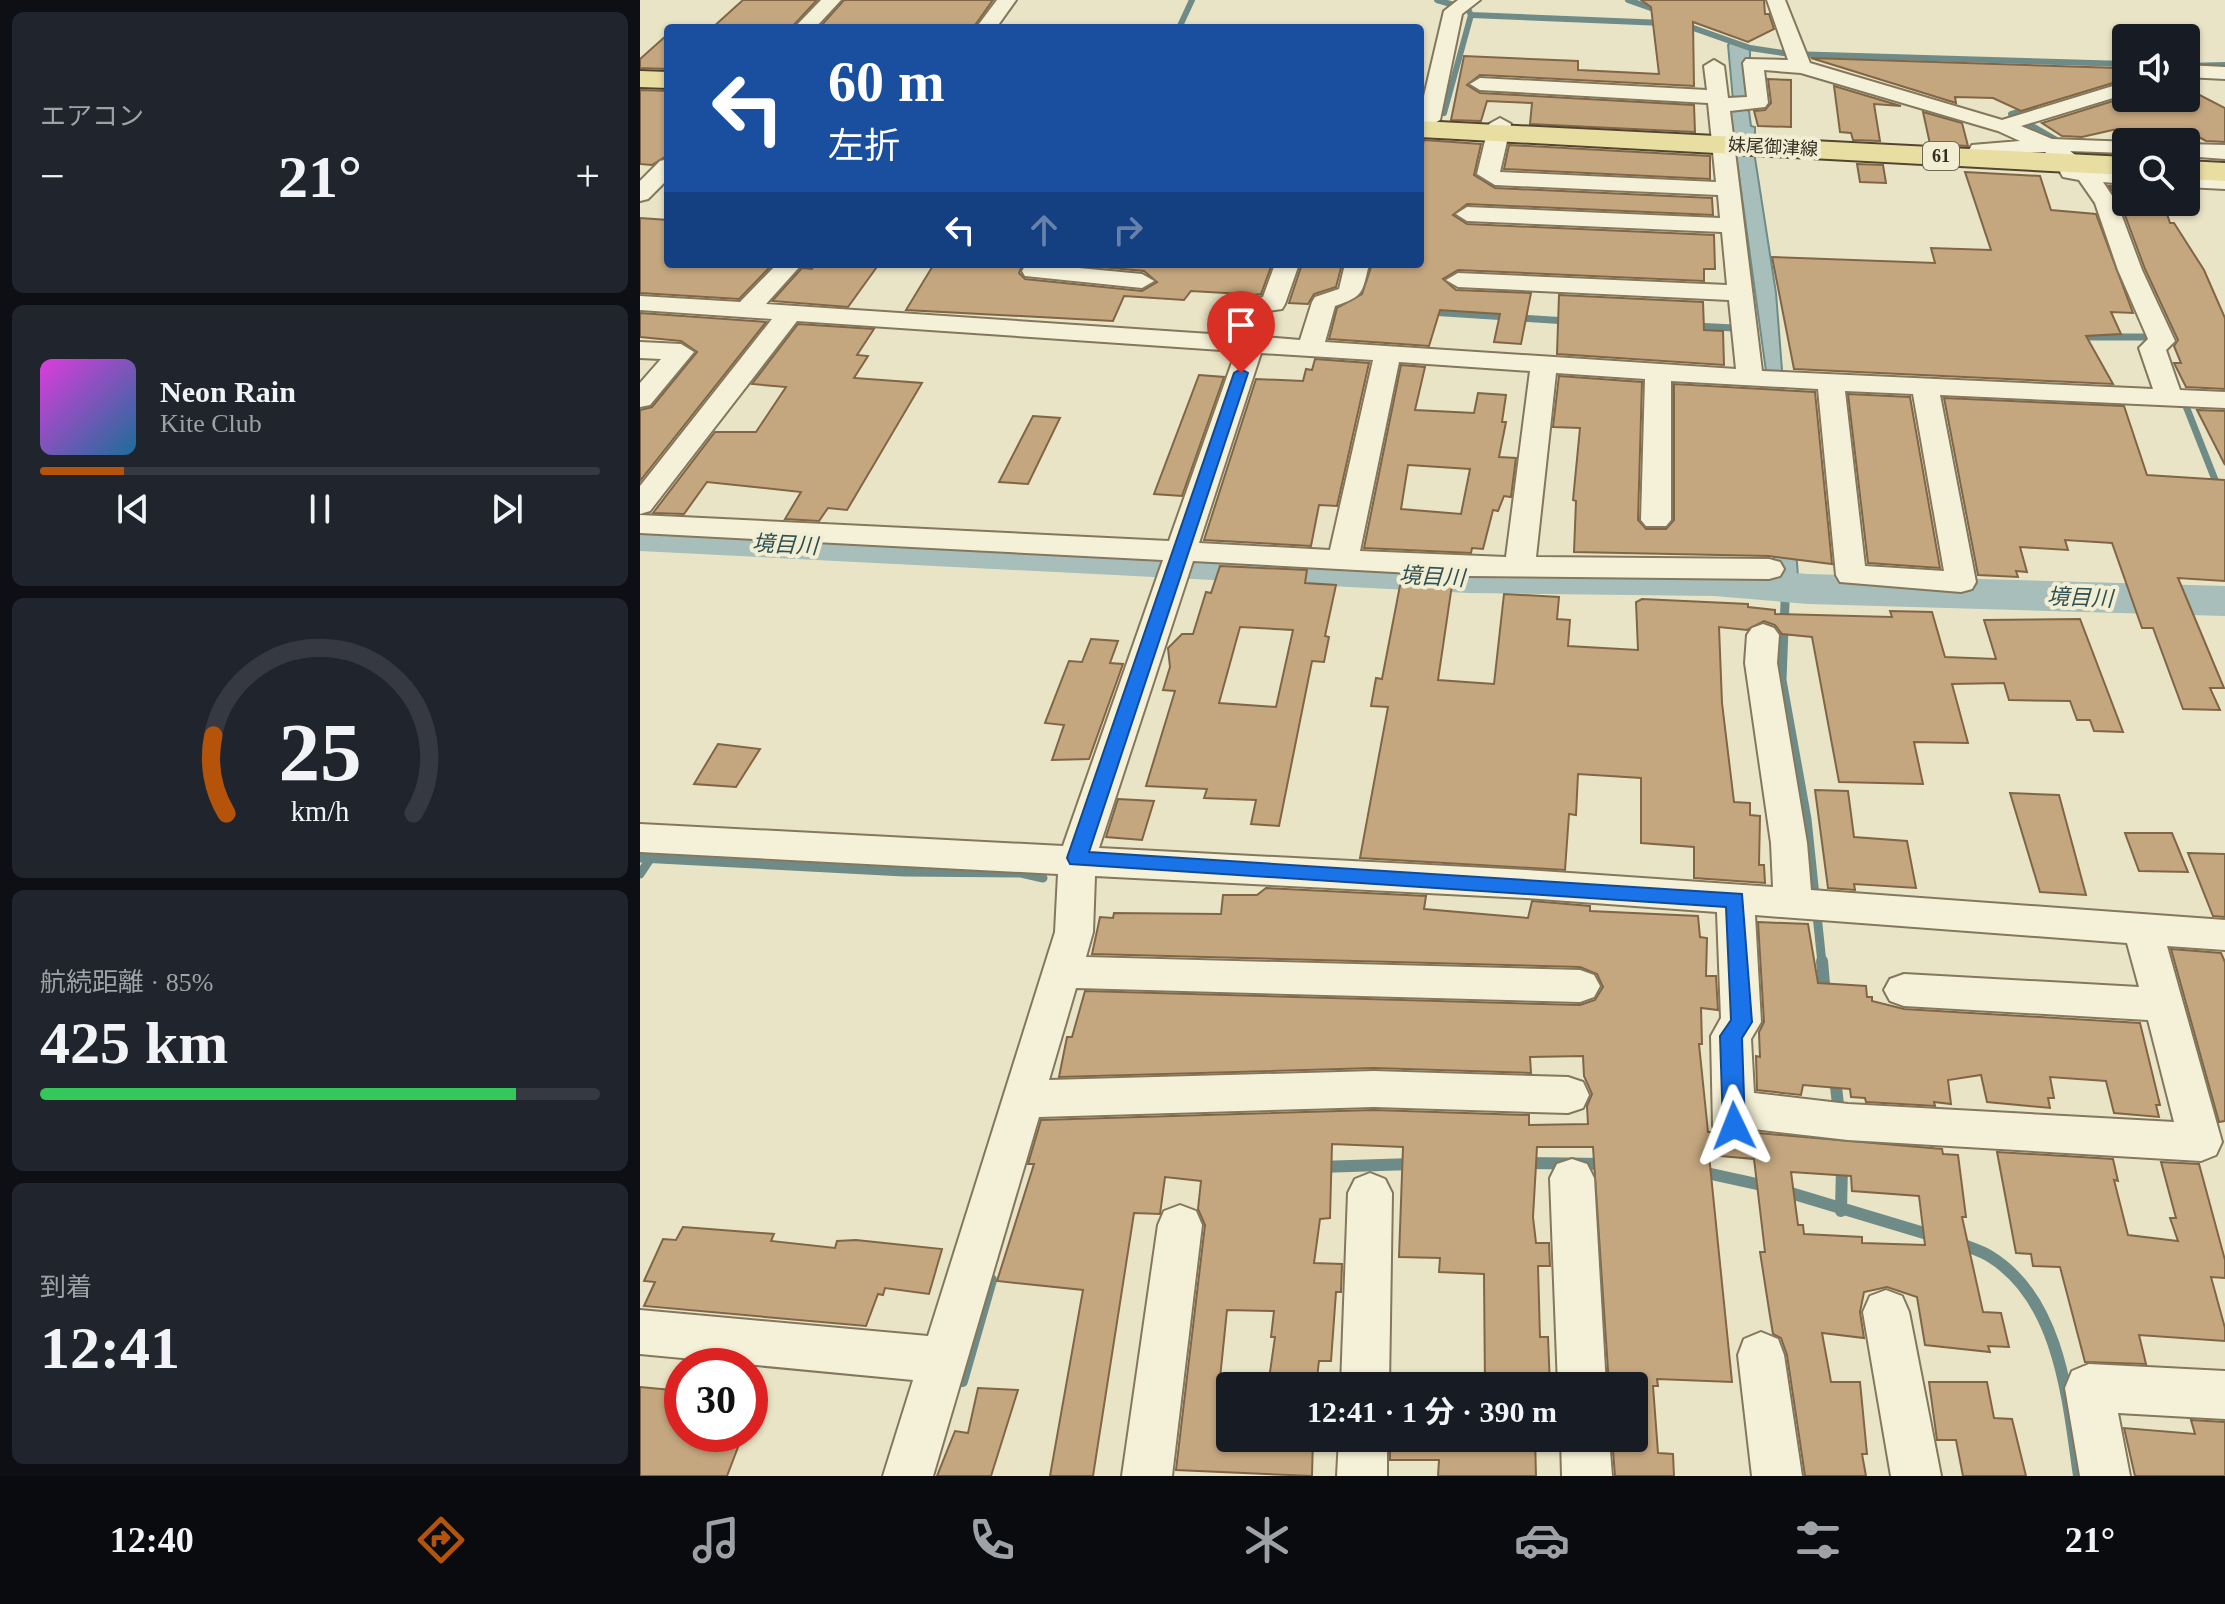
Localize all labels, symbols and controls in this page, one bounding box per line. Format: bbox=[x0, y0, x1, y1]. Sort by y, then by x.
map controls bbox=[2112, 24, 2200, 216]
button: sound bbox=[2112, 24, 2200, 112]
text: 60 m bbox=[828, 51, 945, 113]
icon: left bbox=[696, 56, 800, 160]
text: エアコン bbox=[40, 102, 144, 131]
text: 左折 bbox=[828, 126, 900, 166]
button: search bbox=[2112, 128, 2200, 216]
street label: 妹尾御津線 bbox=[1728, 135, 1818, 159]
road number: 61 bbox=[1923, 142, 1959, 170]
text: 21° bbox=[278, 144, 362, 210]
text: − bbox=[40, 152, 65, 201]
text: + bbox=[575, 152, 600, 201]
icon: left bbox=[938, 208, 982, 252]
icon: ahead bbox=[1022, 208, 1066, 252]
icon: right bbox=[1106, 208, 1150, 252]
pin bbox=[1207, 291, 1275, 373]
icon: arrive bbox=[1219, 303, 1263, 347]
text: Neon Rain bbox=[160, 375, 296, 408]
text: Kite Club bbox=[160, 409, 262, 438]
icon: previous bbox=[111, 487, 155, 531]
icon: pause bbox=[298, 487, 342, 531]
icon: next bbox=[485, 487, 529, 531]
water label: 境目川 bbox=[751, 530, 821, 559]
water label: 境目川 bbox=[1398, 562, 1468, 591]
water label: 境目川 bbox=[2047, 584, 2115, 611]
text: 25 bbox=[278, 706, 362, 798]
text: km/h bbox=[291, 796, 349, 827]
text: 航続距離 · 85% bbox=[40, 968, 213, 997]
text: 425 km bbox=[40, 1010, 228, 1076]
position arrow bbox=[1692, 1084, 1776, 1168]
text: 到着 bbox=[40, 1273, 92, 1302]
text: 12:41 bbox=[40, 1315, 180, 1381]
speed limit sign: 30 bbox=[664, 1348, 768, 1452]
text: 12:41 · 1 分 · 390 m bbox=[1307, 1395, 1557, 1428]
icon: directions bbox=[413, 1512, 469, 1568]
icon: music bbox=[688, 1512, 744, 1568]
icon: phone bbox=[964, 1512, 1020, 1568]
icon: climate bbox=[1239, 1512, 1295, 1568]
icon: car bbox=[1514, 1512, 1570, 1568]
icon: filters bbox=[1790, 1512, 1846, 1568]
text: 12:40 bbox=[110, 1520, 194, 1560]
text: 21° bbox=[2065, 1520, 2115, 1560]

